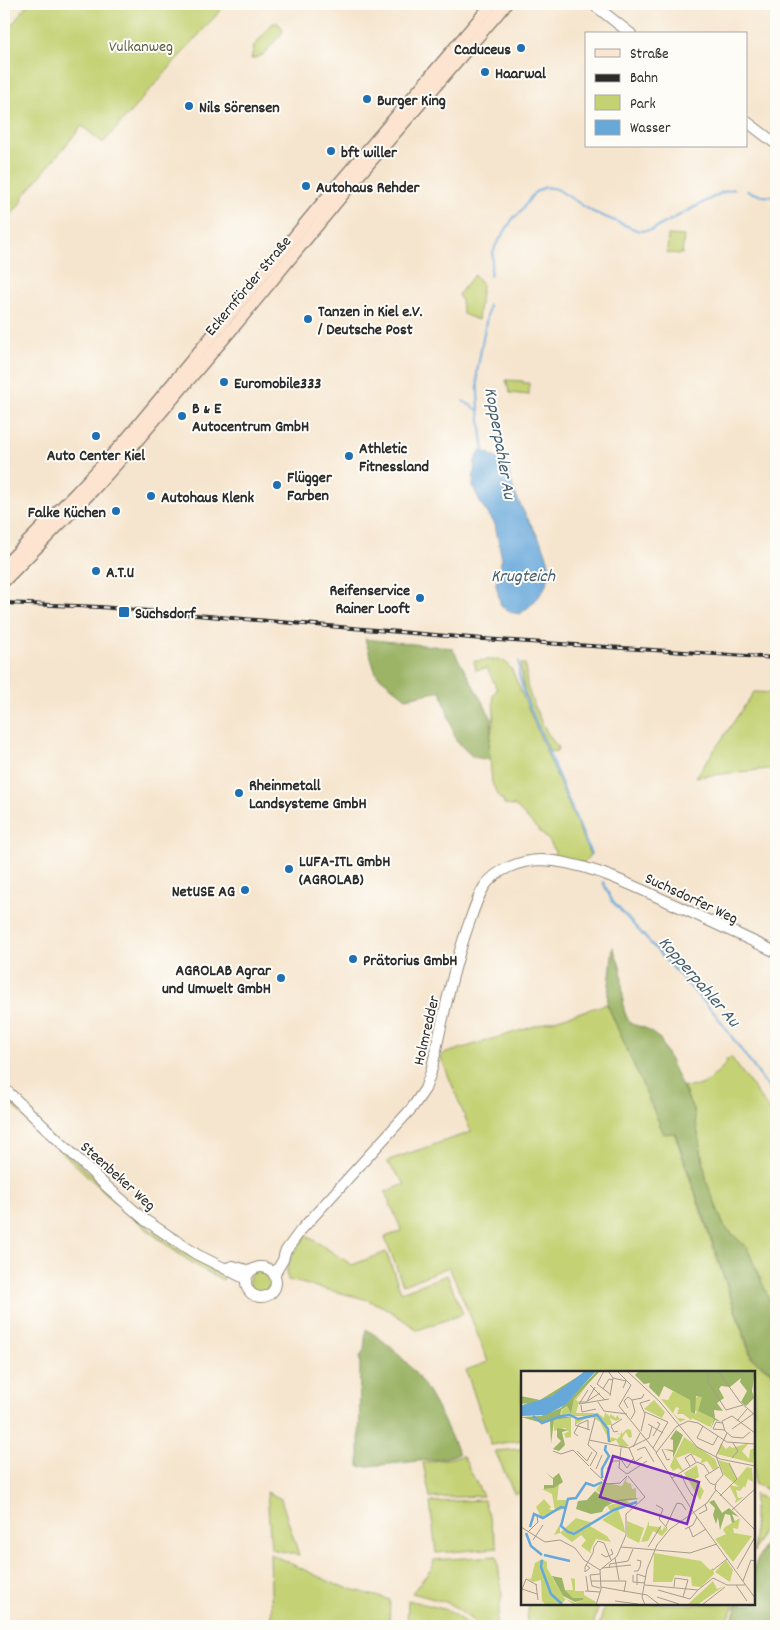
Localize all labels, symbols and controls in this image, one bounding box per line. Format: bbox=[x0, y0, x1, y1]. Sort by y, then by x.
legend bbox=[585, 32, 748, 148]
park label: Vulkanweg bbox=[109, 36, 173, 59]
place label: Caduceus bbox=[454, 39, 511, 62]
marker: Caduceus bbox=[515, 42, 527, 54]
text: Straße bbox=[630, 44, 669, 66]
place label: Haarwal bbox=[495, 63, 546, 86]
marker: Haarwal bbox=[479, 66, 491, 78]
text: Bahn bbox=[630, 68, 658, 90]
place label: Burger King bbox=[377, 90, 446, 113]
marker: Burger King bbox=[361, 93, 373, 105]
text: Park bbox=[630, 94, 656, 116]
place label: Nils Sörensen bbox=[199, 97, 280, 120]
marker: Nils Sörensen bbox=[183, 100, 195, 112]
text: Wasser bbox=[630, 118, 671, 140]
place label: bft willer bbox=[341, 142, 398, 165]
marker: bft willer bbox=[325, 145, 337, 157]
place label: Autohaus Rehder bbox=[316, 177, 420, 200]
marker: Autohaus Rehder bbox=[300, 180, 312, 192]
street label: Eckernförder Straße bbox=[200, 232, 298, 342]
place label: Tanzen in Kiel e.V. / Deutsche Post bbox=[317, 301, 423, 342]
marker: Tanzen in Kiel e.V. / Deutsche Post bbox=[302, 313, 314, 325]
place label: Euromobile333 bbox=[234, 373, 321, 396]
marker: Euromobile333 bbox=[218, 376, 230, 388]
water label: Kopperpahler Au bbox=[476, 386, 521, 503]
place label: B & E Autocentrum GmbH bbox=[192, 398, 309, 439]
marker: B & E Autocentrum GmbH bbox=[176, 410, 188, 422]
marker: Auto Center Kiel bbox=[90, 430, 102, 442]
place label: Athletic Fitnessland bbox=[359, 438, 429, 479]
place label: Auto Center Kiel bbox=[47, 445, 145, 468]
marker: Athletic Fitnessland bbox=[343, 450, 355, 462]
place label: Flügger Farben bbox=[287, 467, 333, 508]
marker: Flügger Farben bbox=[271, 479, 283, 491]
place label: Autohaus Klenk bbox=[161, 487, 254, 510]
marker: Autohaus Klenk bbox=[145, 490, 157, 502]
place label: Falke Küchen bbox=[28, 502, 106, 525]
marker: Falke Küchen bbox=[110, 505, 122, 517]
place label: A.T.U bbox=[106, 562, 134, 585]
marker: A.T.U bbox=[90, 565, 102, 577]
water label: Krugteich bbox=[491, 565, 556, 590]
place label: Reifenservice Rainer Looft bbox=[329, 580, 410, 621]
marker: Reifenservice Rainer Looft bbox=[414, 592, 426, 604]
place label: Suchsdorf bbox=[135, 603, 197, 626]
marker: Suchsdorf bbox=[117, 605, 131, 619]
place label: Rheinmetall Landsysteme GmbH bbox=[249, 775, 367, 816]
marker: Rheinmetall Landsysteme GmbH bbox=[233, 787, 245, 799]
place label: LUFA-ITL GmbH (AGROLAB) bbox=[299, 851, 390, 892]
marker: LUFA-ITL GmbH (AGROLAB) bbox=[283, 863, 295, 875]
street label: Suchsdorfer Weg bbox=[641, 868, 741, 931]
place label: NetUSE AG bbox=[172, 881, 235, 904]
marker: NetUSE AG bbox=[239, 884, 251, 896]
water label: Kopperpahler Au bbox=[652, 932, 745, 1034]
place label: Prätorius GmbH bbox=[363, 950, 458, 973]
marker: Prätorius GmbH bbox=[347, 953, 359, 965]
place label: AGROLAB Agrar und Umwelt GmbH bbox=[162, 960, 272, 1001]
marker: AGROLAB Agrar und Umwelt GmbH bbox=[275, 972, 287, 984]
street label: Holmredder bbox=[408, 993, 447, 1068]
street label: Steenbeker Weg bbox=[74, 1137, 160, 1217]
inset map bbox=[521, 1371, 755, 1605]

